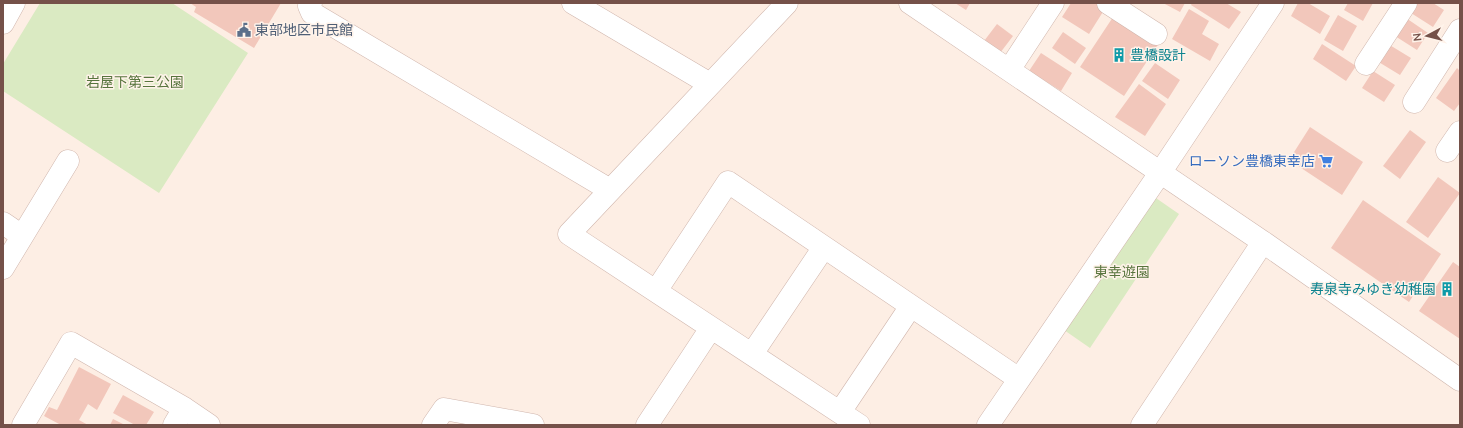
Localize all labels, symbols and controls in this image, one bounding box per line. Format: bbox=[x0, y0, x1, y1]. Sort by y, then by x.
north arrow bbox=[1407, 16, 1447, 56]
place label: 東部地区市民館 bbox=[255, 21, 353, 40]
public building icon: 東部地区市民館 bbox=[236, 22, 252, 38]
text: N bbox=[1410, 32, 1426, 42]
place label: 豊橋設計 bbox=[1130, 46, 1186, 65]
building icon: 豊橋設計 bbox=[1111, 47, 1127, 63]
park label: 岩屋下第三公園 bbox=[86, 73, 184, 92]
place label: ローソン豊橋東幸店 bbox=[1189, 152, 1315, 171]
supermarket icon: ローソン豊橋東幸店 bbox=[1318, 153, 1334, 169]
park label: 東幸遊園 bbox=[1094, 263, 1150, 282]
place label: 寿泉寺みゆき幼稚園 bbox=[1310, 280, 1436, 299]
building icon: 寿泉寺みゆき幼稚園 bbox=[1439, 281, 1455, 297]

